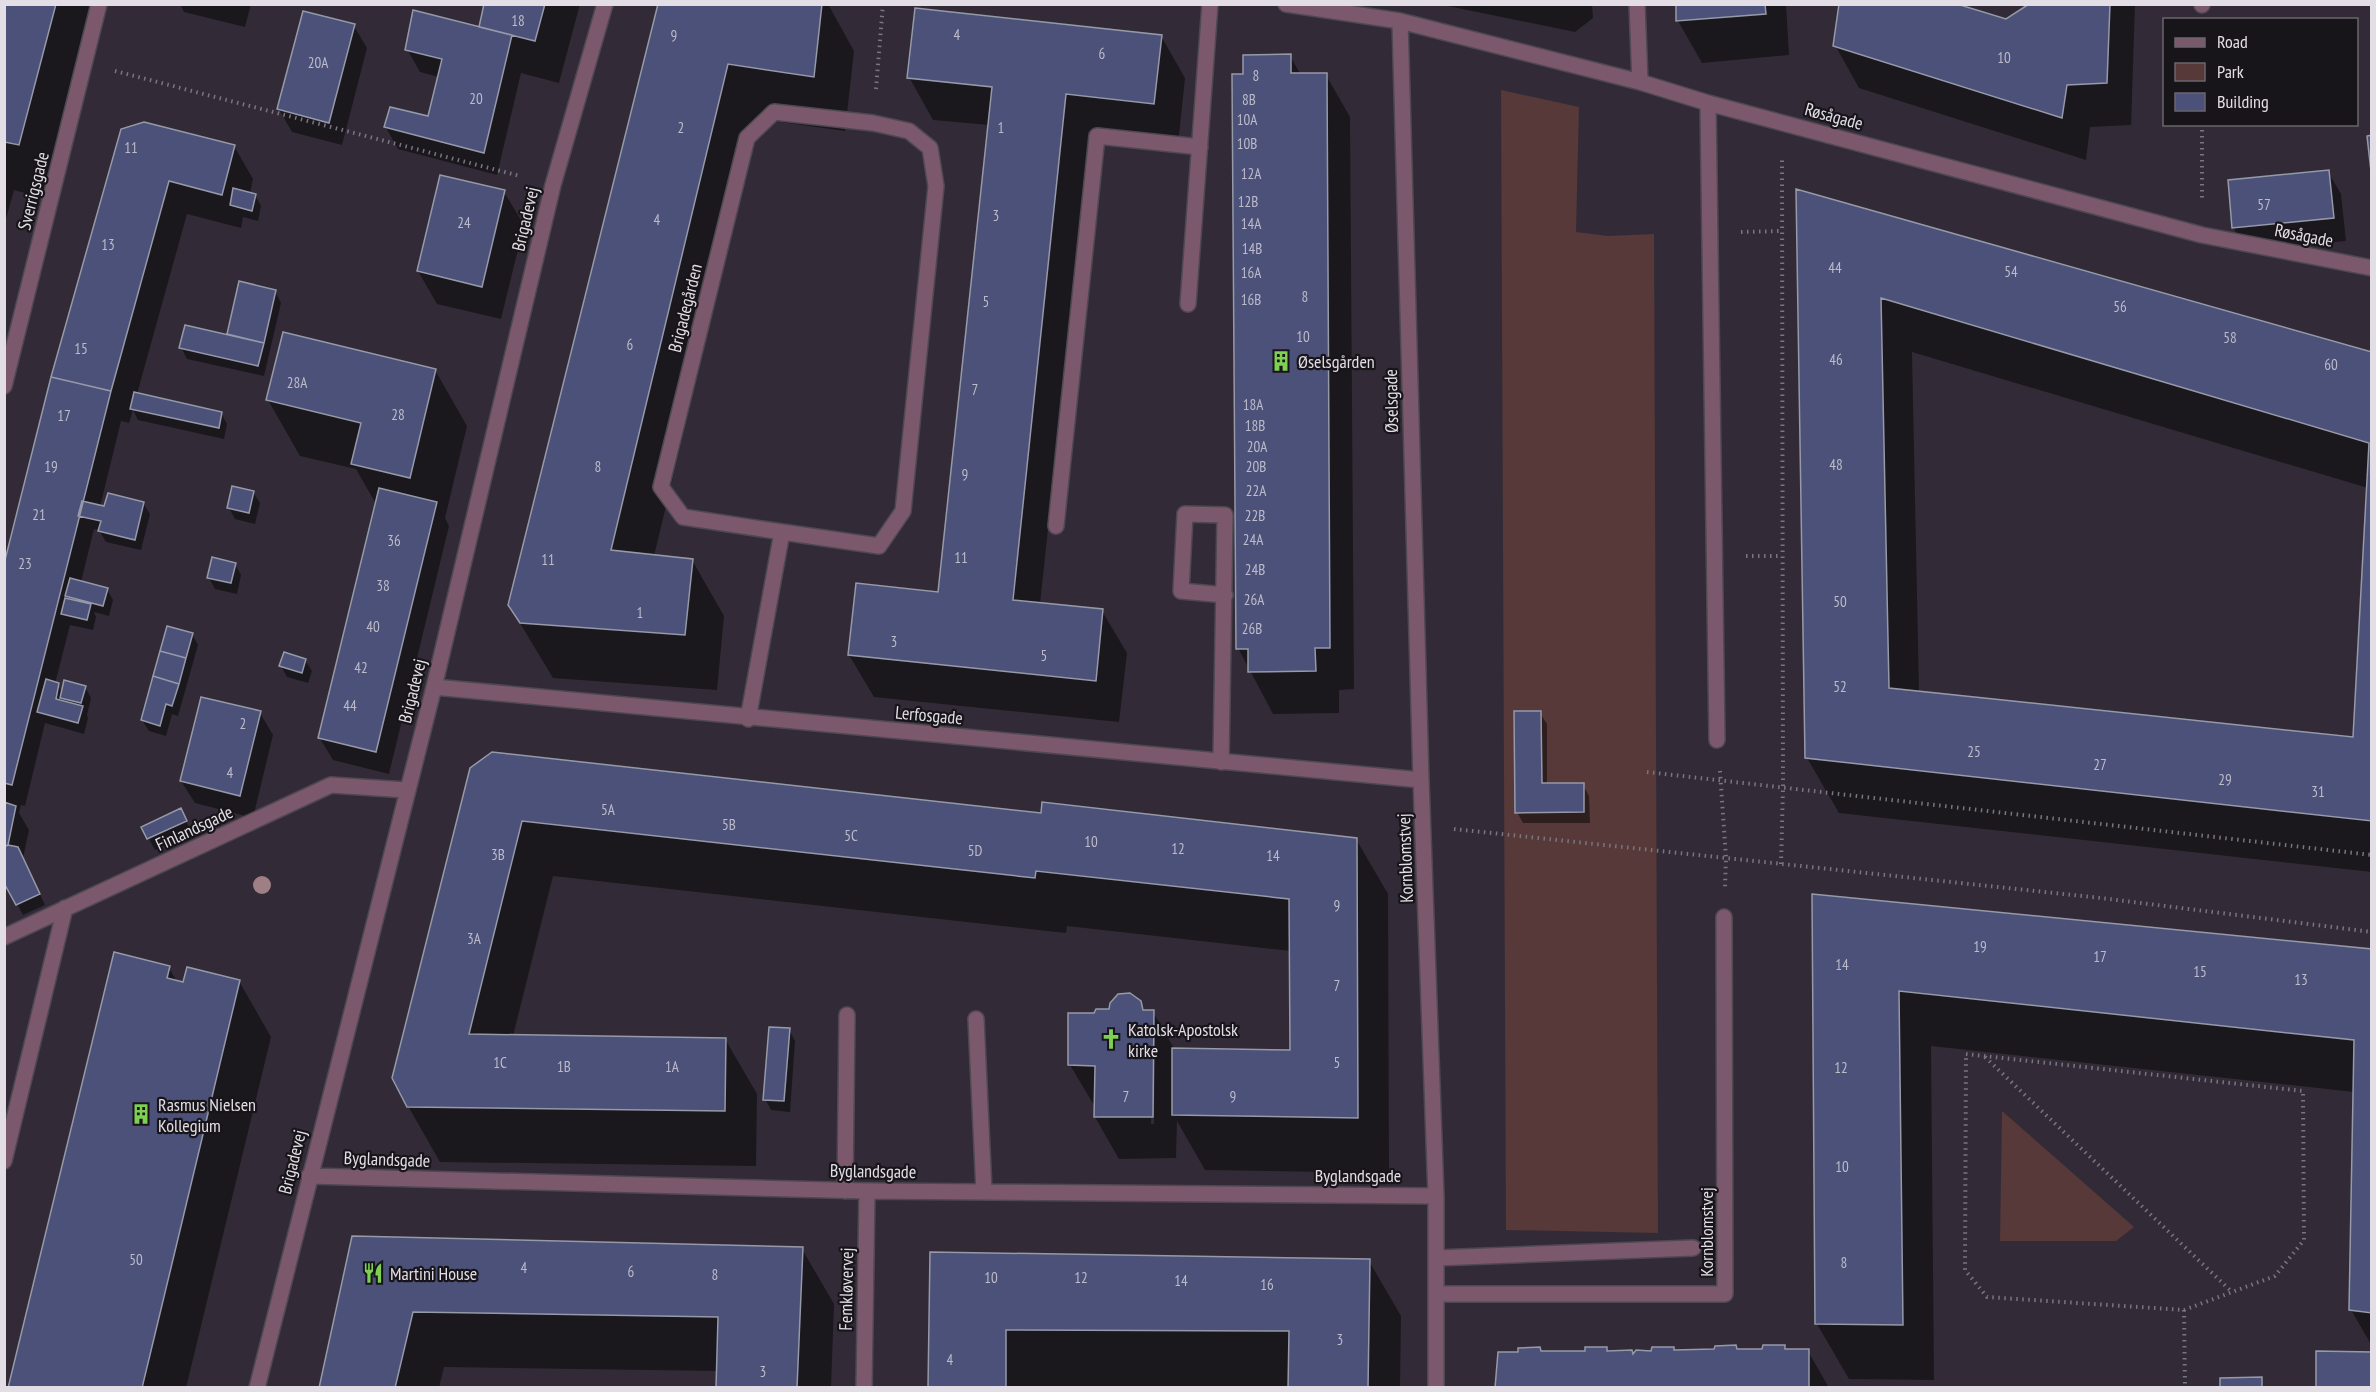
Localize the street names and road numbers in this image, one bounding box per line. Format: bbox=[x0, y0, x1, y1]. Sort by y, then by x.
street label: Røsågade bbox=[1802, 97, 1866, 135]
street label: Sverrigsgade bbox=[12, 149, 54, 233]
street label: Brigadevej bbox=[506, 184, 544, 254]
street label: Røsågade bbox=[2273, 218, 2335, 252]
street label: Brigadegården bbox=[663, 261, 707, 355]
street label: Øselsgade bbox=[1379, 369, 1403, 433]
street label: Brigadevej bbox=[393, 656, 431, 726]
street label: Lerfosgade bbox=[894, 701, 964, 729]
street label: Finlandsgade bbox=[152, 800, 236, 856]
street label: Kornblomstvej bbox=[1392, 813, 1418, 903]
street label: Brigadevej bbox=[273, 1127, 311, 1197]
street label: Byglandsgade bbox=[343, 1146, 431, 1172]
street label: Byglandsgade bbox=[830, 1159, 916, 1183]
street label: Byglandsgade bbox=[1315, 1164, 1401, 1187]
street label: Kornblomstvej bbox=[1695, 1187, 1718, 1277]
street label: Femkløvervej bbox=[834, 1247, 858, 1331]

